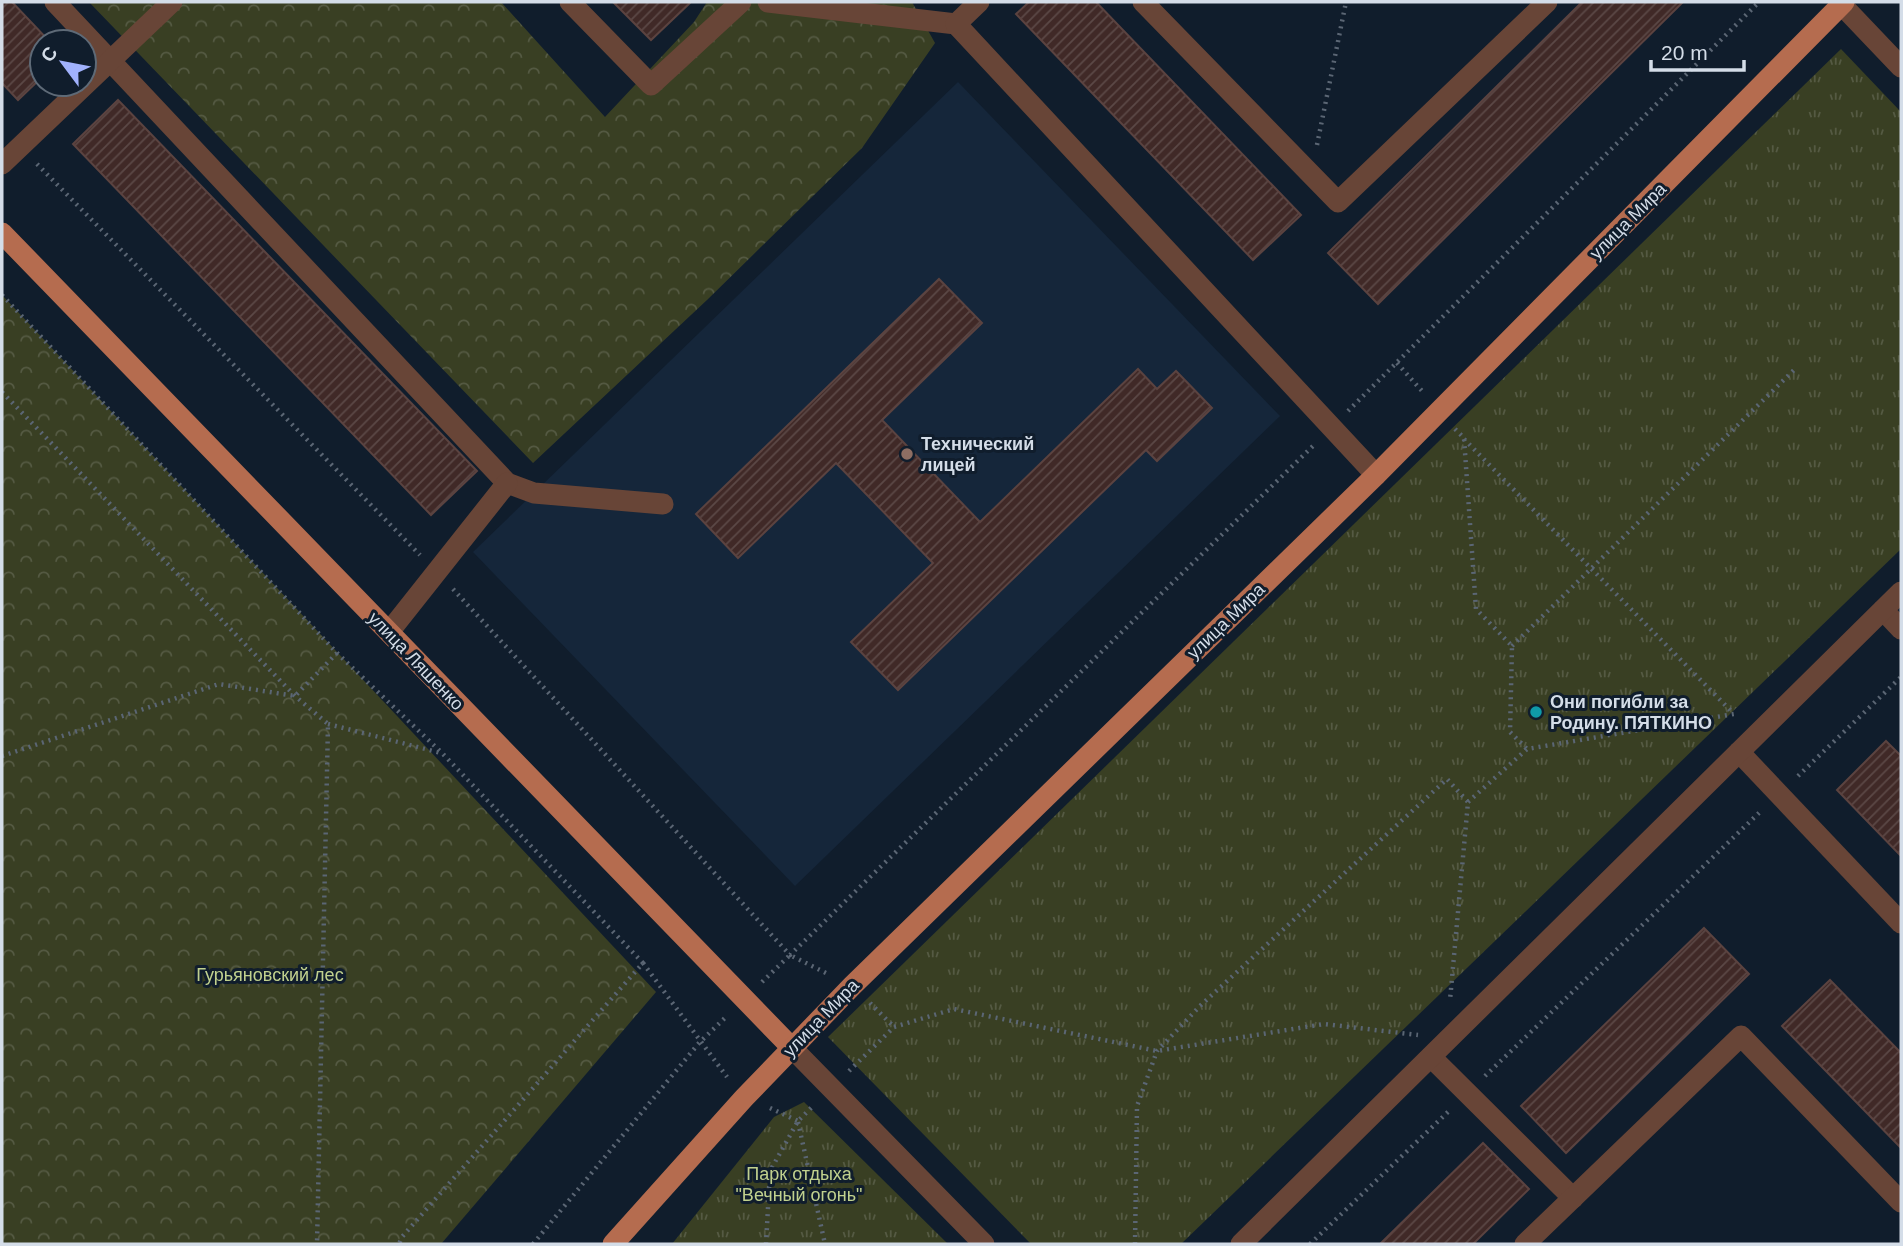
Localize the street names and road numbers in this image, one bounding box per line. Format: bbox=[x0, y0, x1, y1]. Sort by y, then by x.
street label: улица Мира bbox=[1586, 178, 1671, 263]
street label: улица Мира bbox=[1183, 579, 1269, 663]
street label: улица Ляшенко bbox=[364, 608, 468, 714]
street label: улица Мира bbox=[779, 975, 863, 1061]

